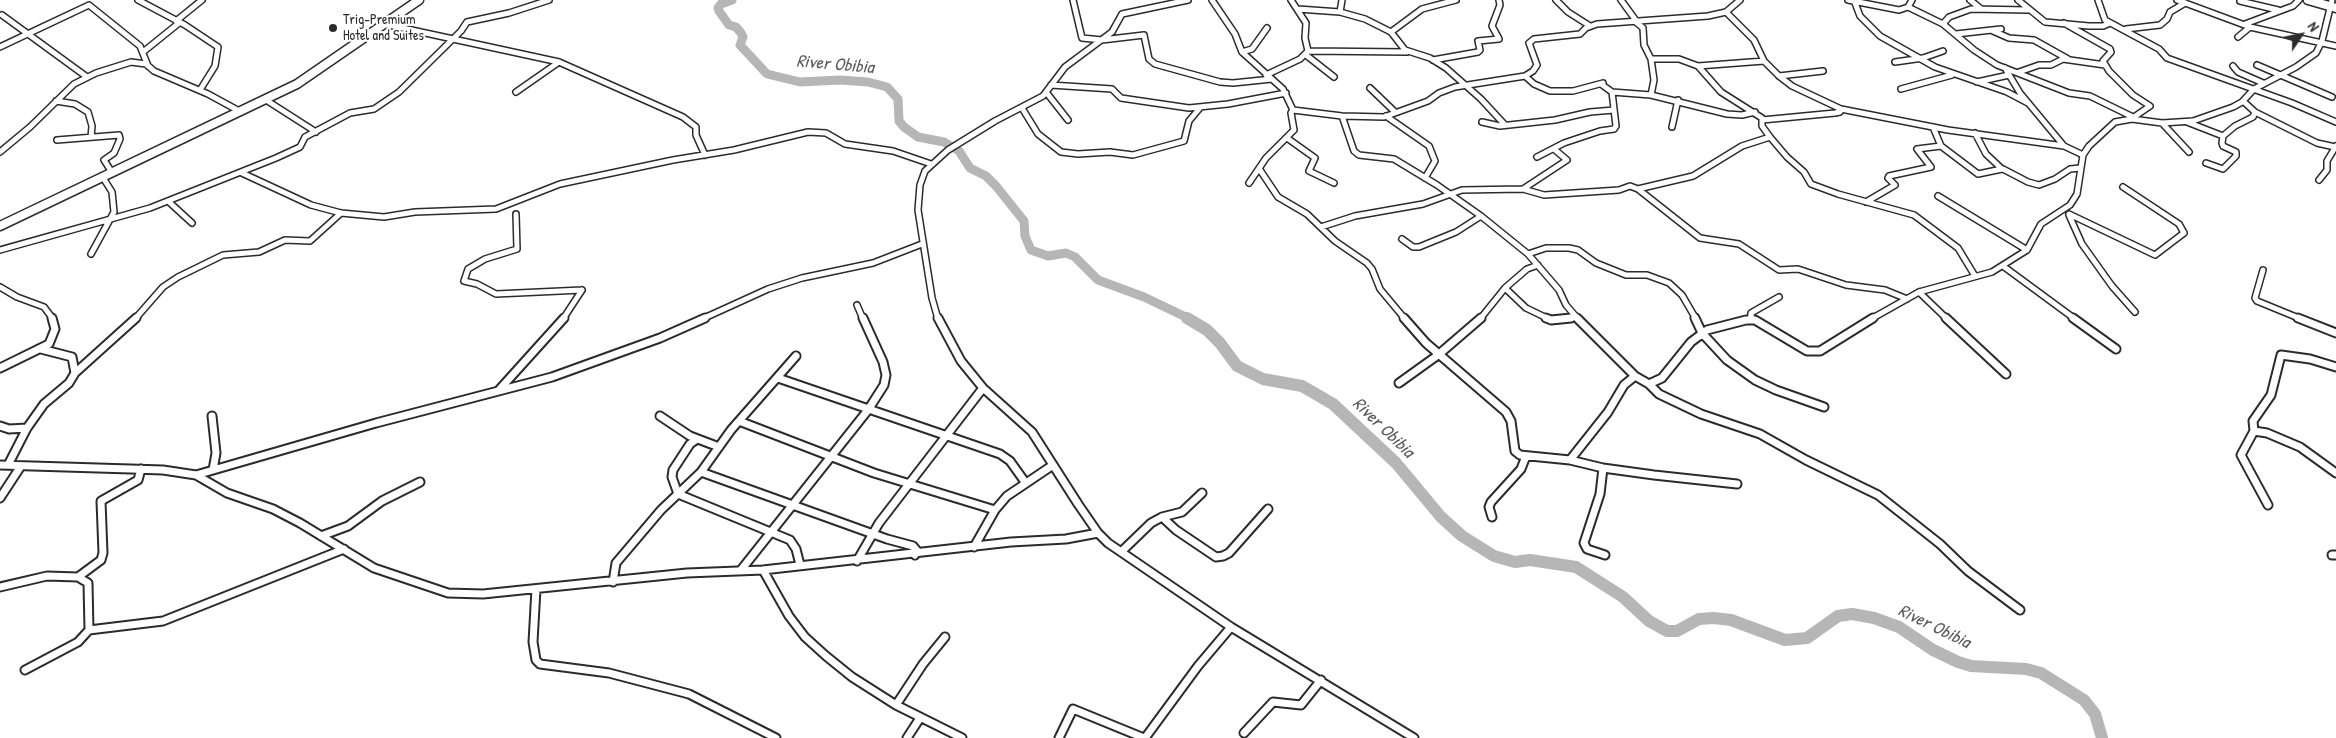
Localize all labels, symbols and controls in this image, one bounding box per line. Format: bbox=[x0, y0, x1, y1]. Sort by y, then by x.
north arrow bbox=[2276, 10, 2326, 60]
place label: Trig-Premium Hotel and Suites bbox=[343, 12, 424, 44]
text: N bbox=[2304, 18, 2324, 35]
marker: Trig-Premium Hotel and Suites bbox=[327, 22, 339, 34]
water label: River Obibia bbox=[795, 51, 875, 79]
water label: River Obibia bbox=[1348, 393, 1418, 463]
water label: River Obibia bbox=[1894, 600, 1974, 654]

